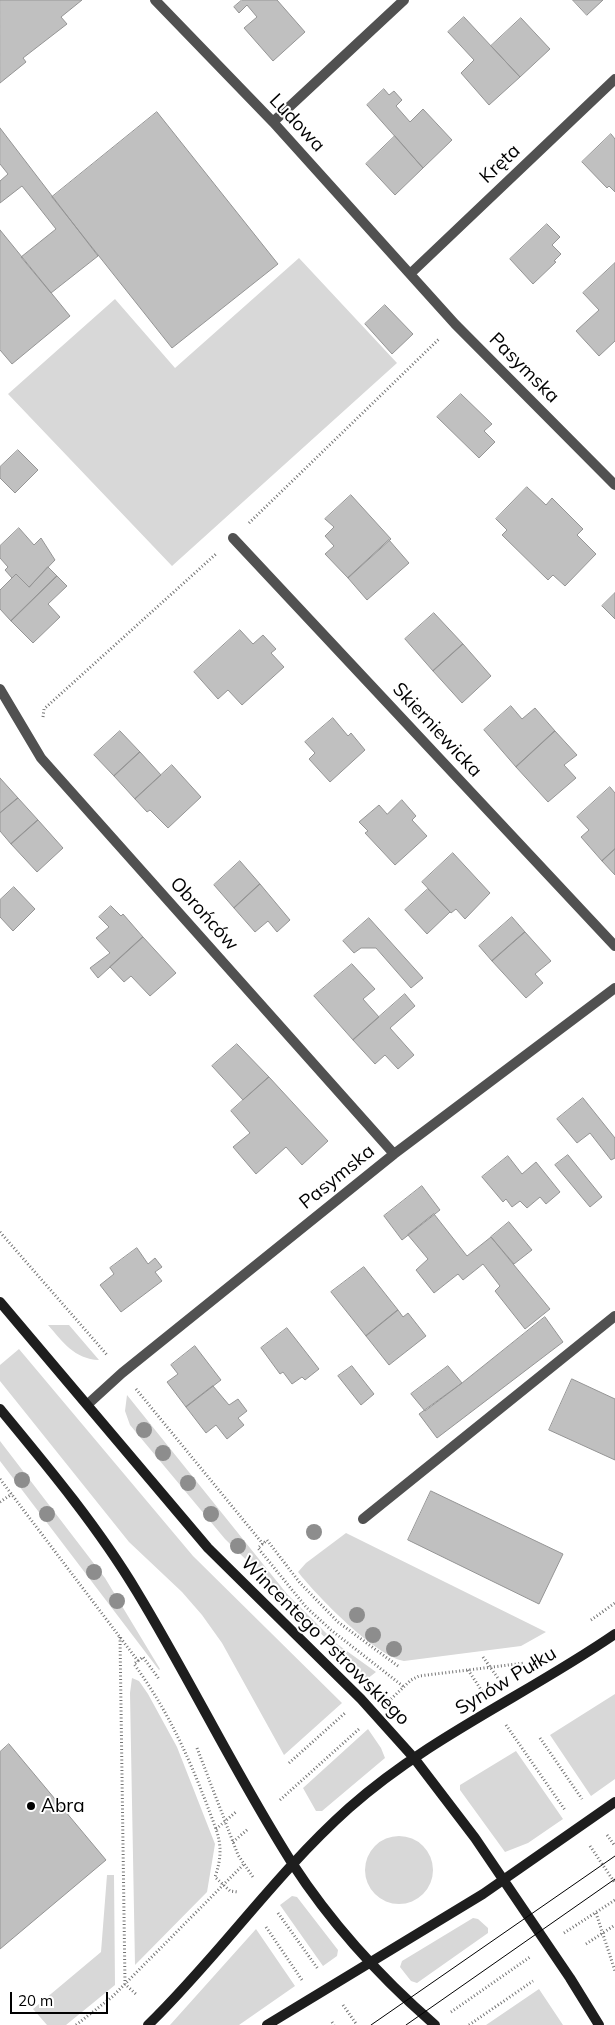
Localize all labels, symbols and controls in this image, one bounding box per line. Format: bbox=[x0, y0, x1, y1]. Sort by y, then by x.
street label: Ludowa bbox=[264, 89, 330, 157]
street label: Kręta bbox=[475, 140, 525, 188]
street label: Pasymska bbox=[484, 328, 564, 408]
street label: Skierniewicka bbox=[387, 678, 487, 782]
street label: Obrońców bbox=[165, 872, 243, 956]
street label: Pasymska bbox=[295, 1140, 379, 1214]
street label: Wincentego Pstrowskiego bbox=[236, 1552, 414, 1730]
street label: Synów Pułku bbox=[451, 1642, 561, 1720]
place label: Abra bbox=[41, 1795, 85, 1817]
marker: Abra bbox=[25, 1800, 37, 1812]
scale bar bbox=[12, 1982, 110, 2014]
text: 20 m bbox=[18, 1991, 53, 2010]

